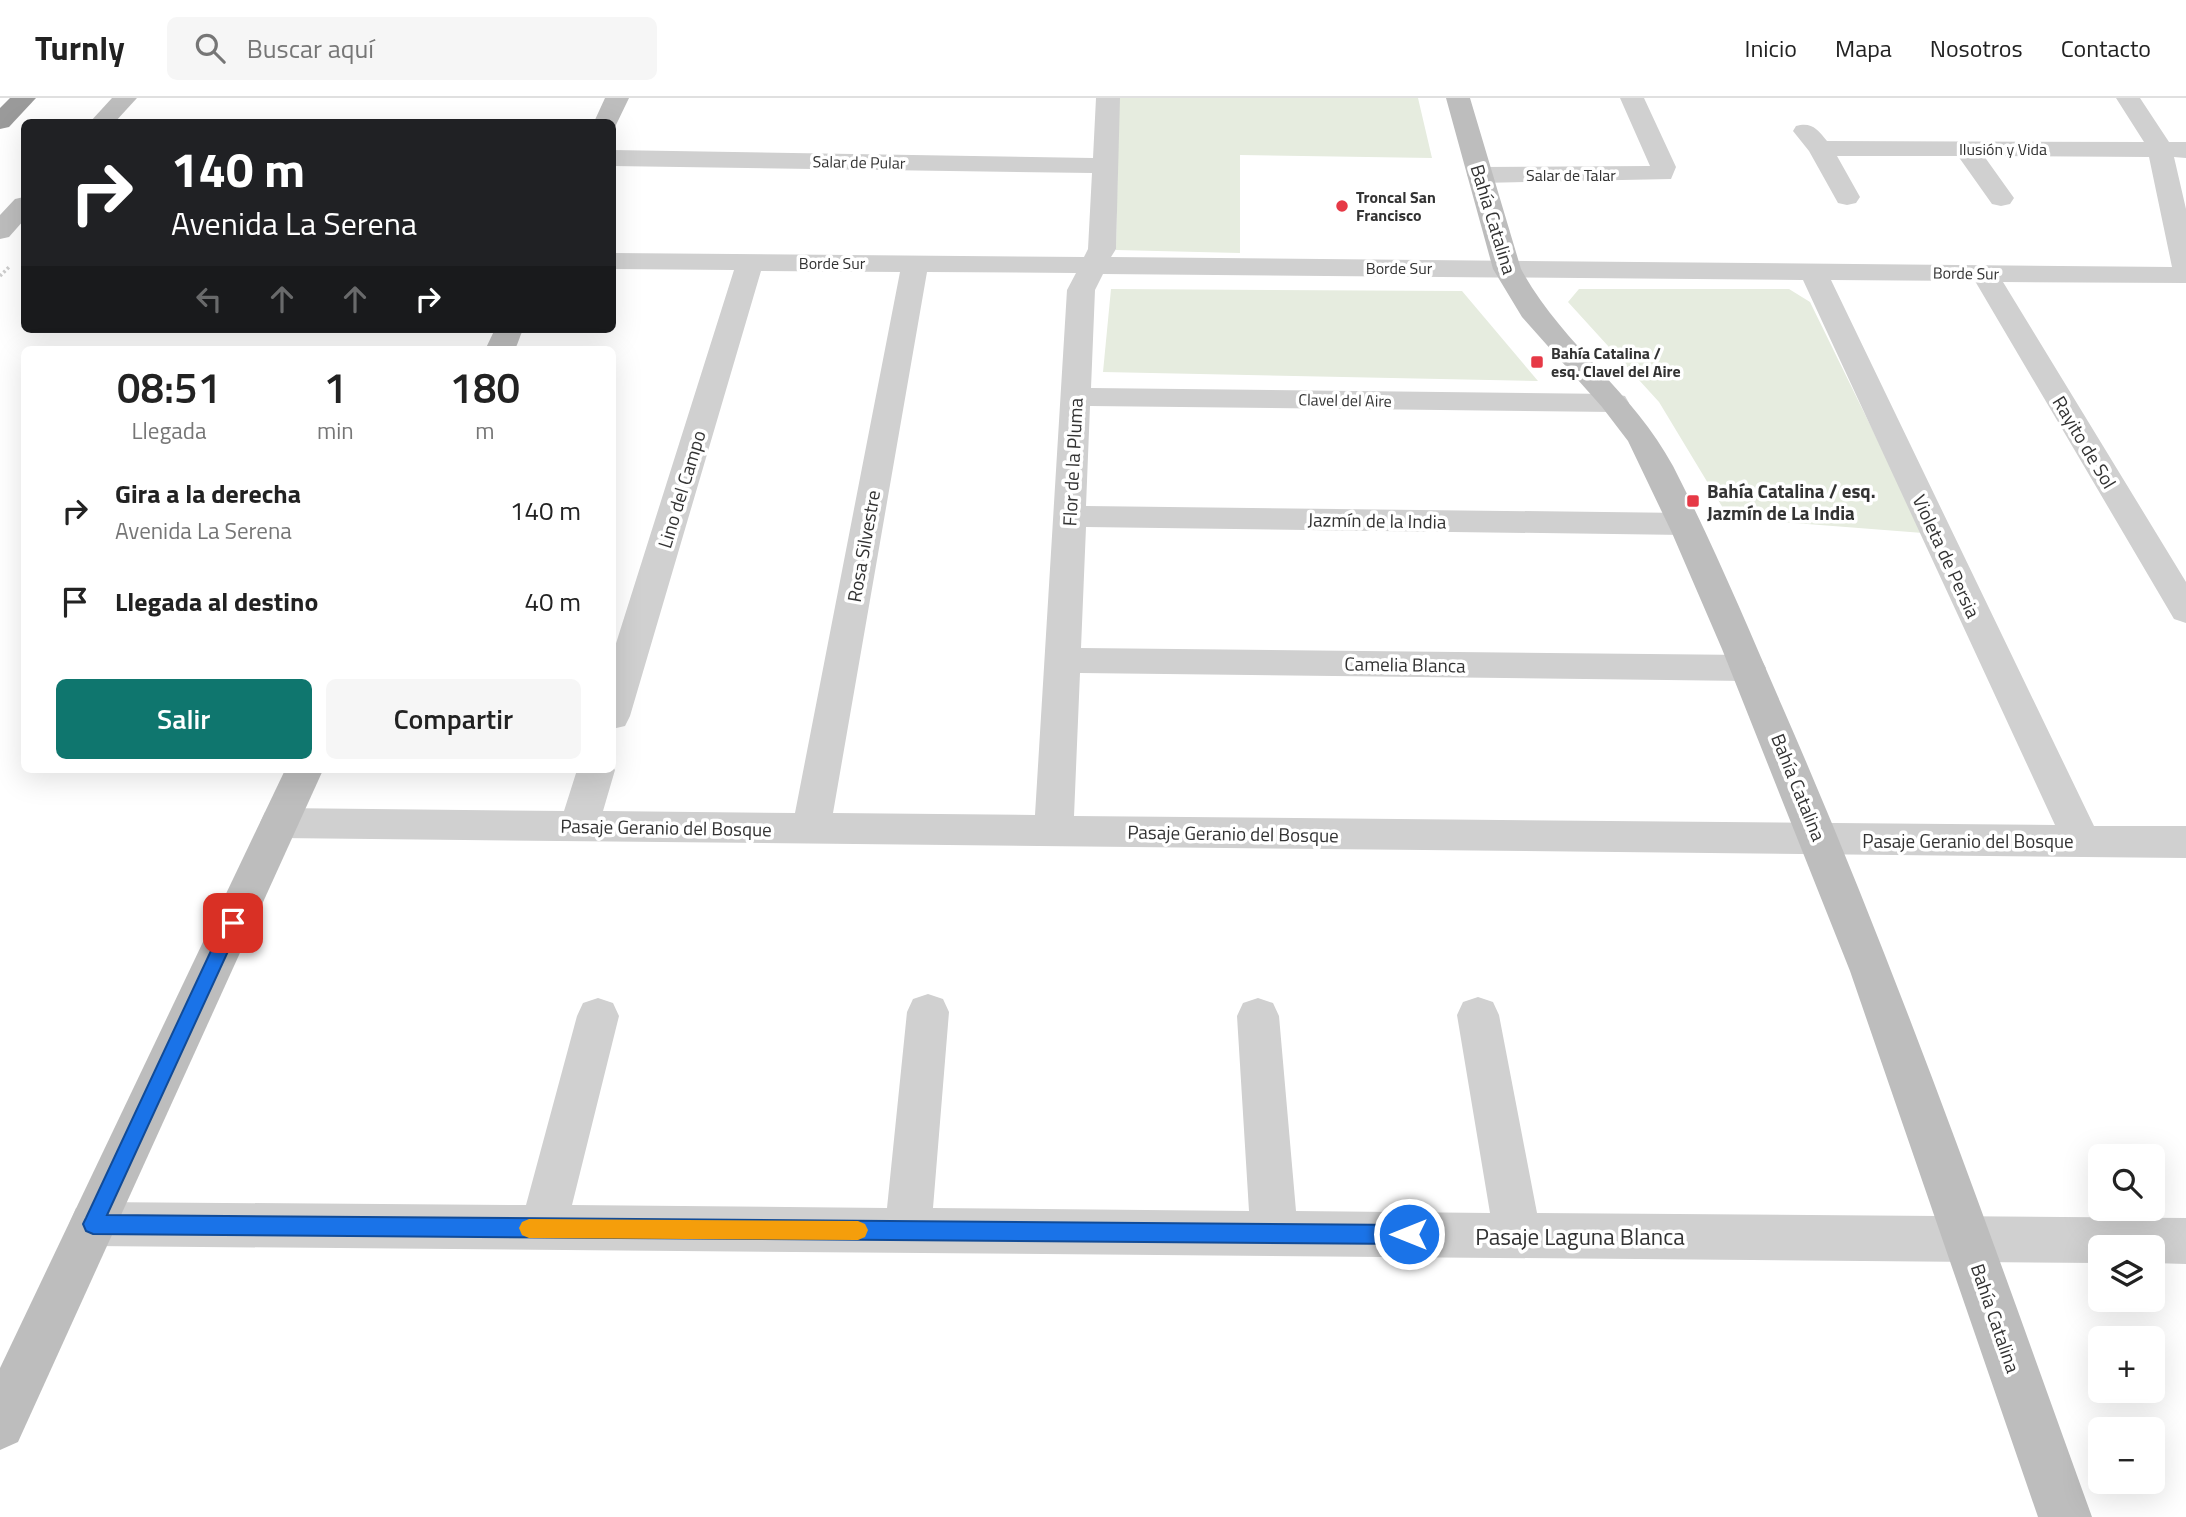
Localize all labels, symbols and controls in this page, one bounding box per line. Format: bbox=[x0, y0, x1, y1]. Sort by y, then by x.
search box bbox=[167, 17, 657, 80]
text: Turnly bbox=[35, 23, 125, 73]
icon: search bbox=[191, 29, 229, 67]
text: Buscar aquí bbox=[247, 29, 374, 68]
text: Inicio bbox=[1745, 30, 1797, 66]
text: Mapa bbox=[1835, 30, 1892, 66]
text: Nosotros bbox=[1930, 30, 2023, 66]
text: Contacto bbox=[2061, 30, 2151, 66]
text: 140 m bbox=[171, 131, 305, 206]
street label: Ilusión y Vida bbox=[1959, 137, 2047, 161]
icon: right bbox=[56, 147, 147, 238]
street label: Salar de Pular bbox=[812, 149, 906, 175]
street label: Bahía Catalina bbox=[1464, 160, 1525, 278]
street label: Salar de Talar bbox=[1526, 163, 1616, 187]
place label: Troncal San Francisco bbox=[1356, 185, 1436, 227]
marker: Troncal San Francisco bbox=[1334, 198, 1350, 214]
text: Avenida La Serena bbox=[171, 199, 417, 247]
street label: Borde Sur bbox=[799, 251, 866, 275]
street label: Borde Sur bbox=[1366, 256, 1433, 280]
street label: Borde Sur bbox=[1933, 260, 2000, 286]
icon: left bbox=[190, 280, 228, 318]
icon: ahead bbox=[263, 280, 301, 318]
icon: ahead bbox=[336, 280, 374, 318]
icon: right bbox=[409, 280, 447, 318]
place label: Bahía Catalina / esq. Clavel del Aire bbox=[1551, 341, 1681, 383]
marker: Bahía Catalina / esq. Clavel del Aire bbox=[1529, 354, 1545, 370]
text: 08:51 bbox=[117, 355, 221, 419]
text: 1 bbox=[324, 355, 347, 419]
text: 180 bbox=[450, 355, 520, 419]
street label: Clavel del Aire bbox=[1298, 387, 1392, 413]
street label: Rayito de Sol bbox=[2046, 390, 2124, 494]
street label: Flor de la Pluma bbox=[1054, 397, 1090, 527]
text: Llegada bbox=[131, 413, 206, 448]
text: min bbox=[317, 413, 354, 448]
text: m bbox=[475, 413, 494, 448]
street label: Lino del Campo bbox=[649, 427, 713, 551]
text: Gira a la derecha bbox=[115, 474, 301, 513]
place label: Bahía Catalina / esq. Jazmín de La India bbox=[1707, 476, 1876, 527]
street label: Rosa Silvestre bbox=[839, 488, 887, 604]
street label: Violeta de Persia bbox=[1906, 489, 1989, 623]
text: 140 m bbox=[510, 491, 581, 530]
icon: right bbox=[56, 492, 94, 530]
marker: Bahía Catalina / esq. Jazmín de La India bbox=[1685, 493, 1701, 509]
street label: Jazmín de la India bbox=[1307, 504, 1447, 536]
text: Avenida La Serena bbox=[115, 513, 292, 548]
text: Llegada al destino bbox=[115, 582, 318, 621]
text: 40 m bbox=[524, 582, 581, 621]
icon: arrive bbox=[56, 583, 94, 621]
street label: Camelia Blanca bbox=[1344, 648, 1466, 680]
button: Salir bbox=[56, 679, 312, 759]
button: Compartir bbox=[326, 679, 581, 759]
street label: Bahía Catalina bbox=[1764, 729, 1834, 846]
street label: Pasaje Geranio del Bosque bbox=[560, 811, 772, 843]
street label: Pasaje Geranio del Bosque bbox=[1127, 817, 1339, 849]
street label: Pasaje Geranio del Bosque bbox=[1862, 826, 2074, 855]
pin bbox=[203, 893, 263, 953]
icon: arrive bbox=[214, 904, 252, 942]
map controls bbox=[2088, 1144, 2165, 1494]
button: search bbox=[2088, 1144, 2165, 1221]
position arrow bbox=[1372, 1197, 1446, 1271]
street label: Pasaje Laguna Blanca bbox=[1475, 1219, 1685, 1254]
button: layers bbox=[2088, 1235, 2165, 1312]
street label: Bahía Catalina bbox=[1964, 1260, 2028, 1377]
button: + bbox=[2088, 1326, 2165, 1403]
button: − bbox=[2088, 1417, 2165, 1494]

